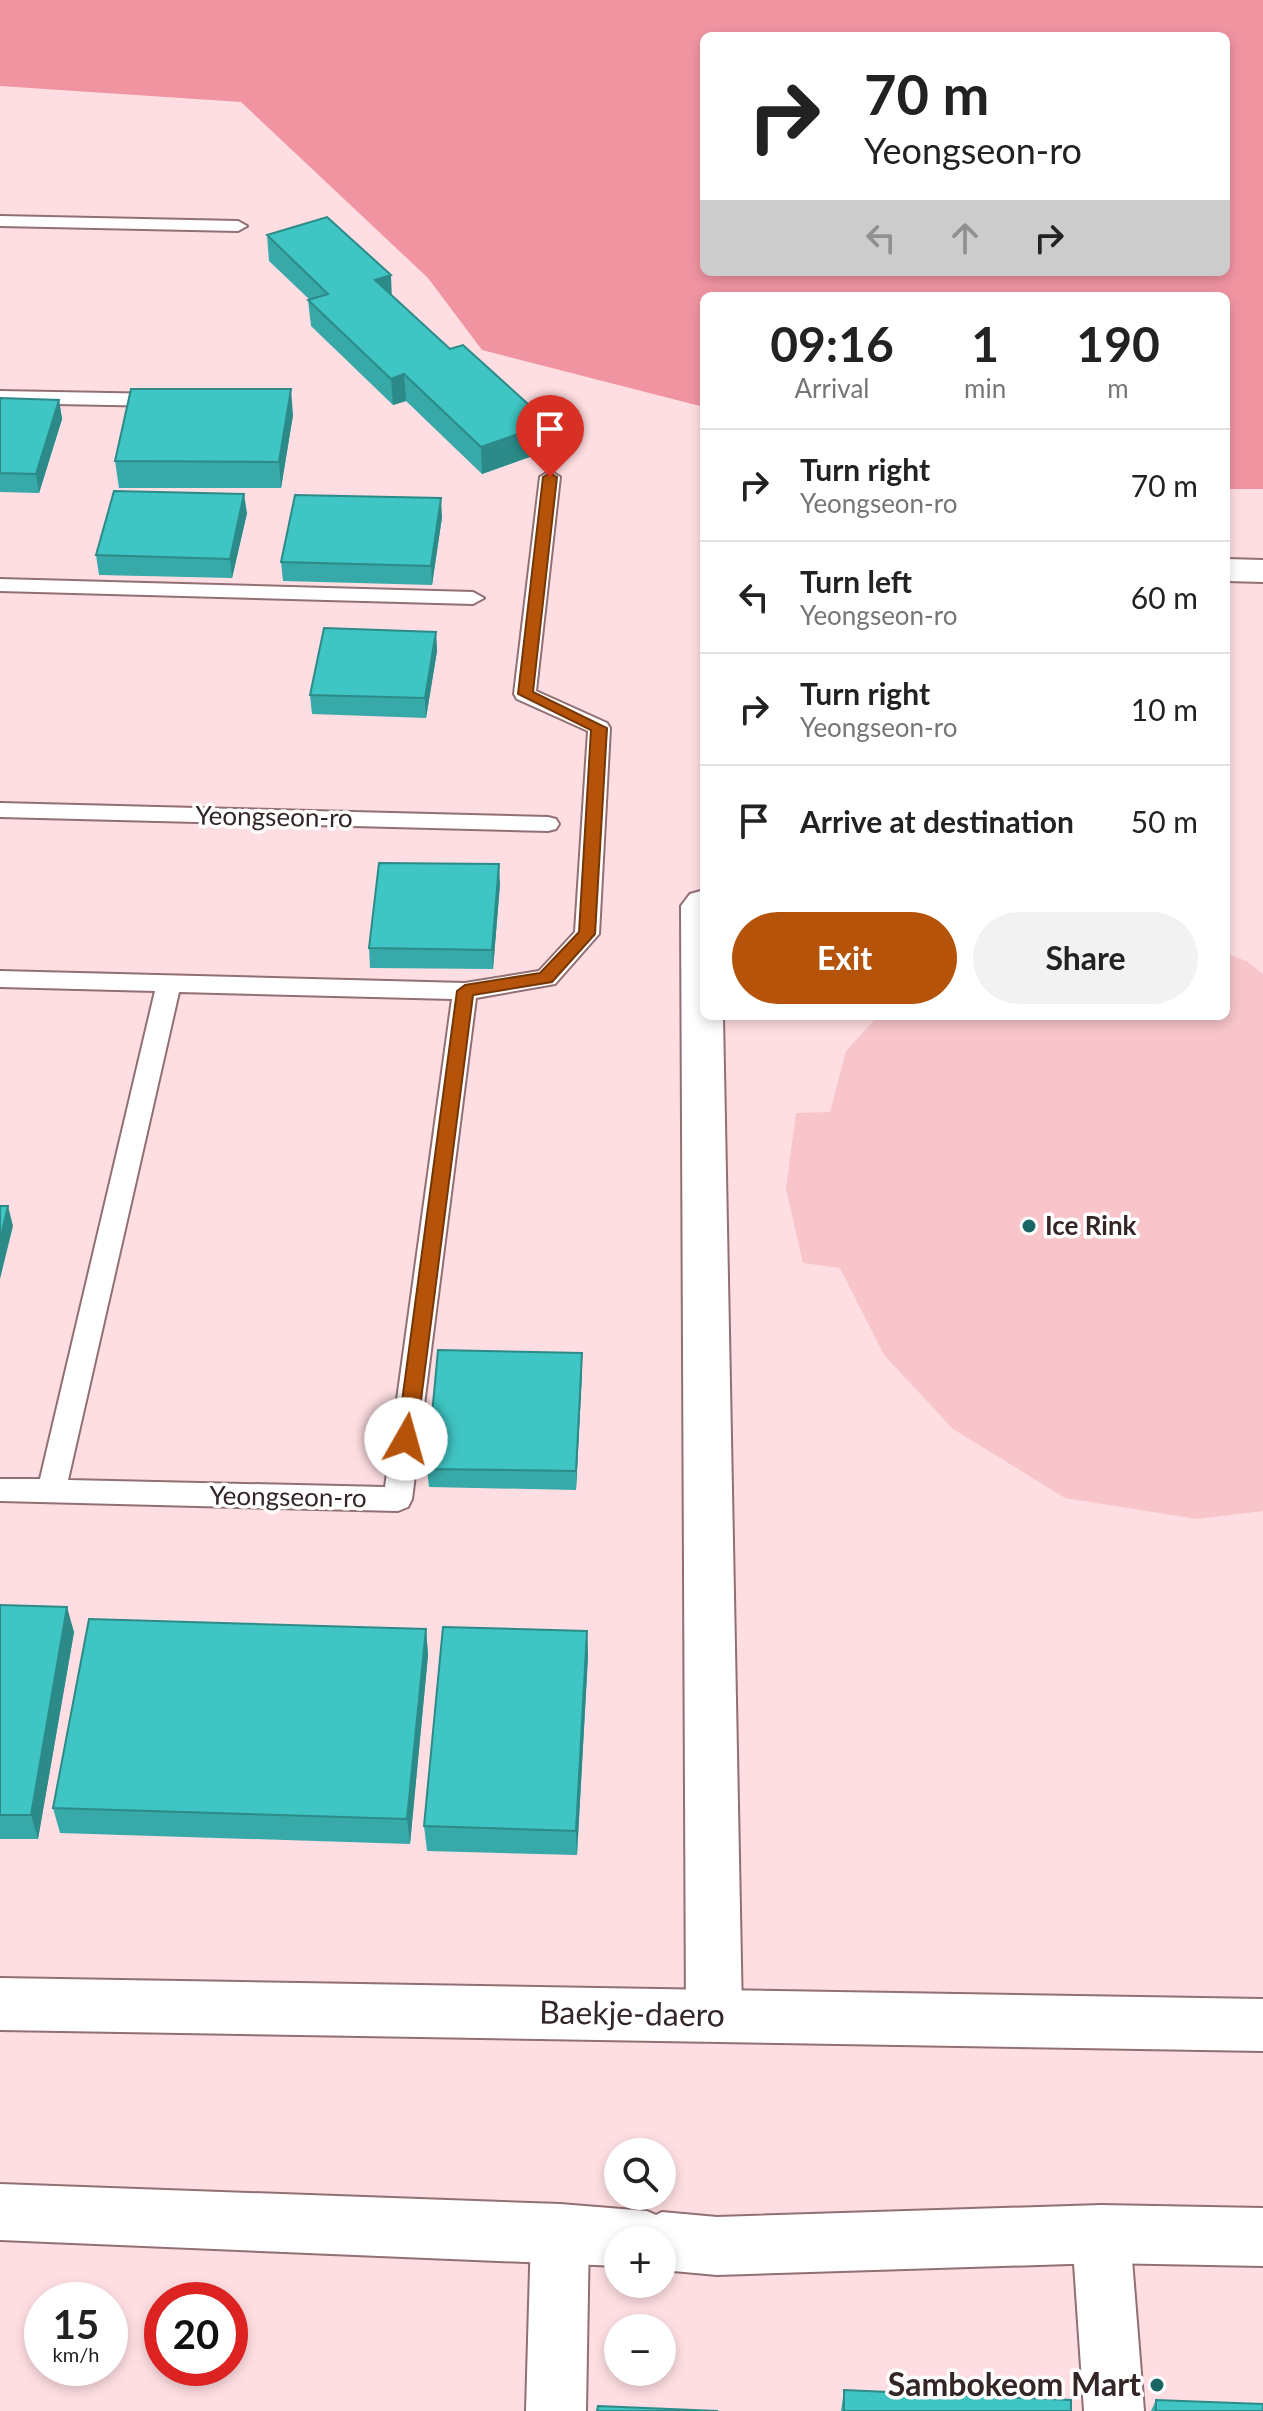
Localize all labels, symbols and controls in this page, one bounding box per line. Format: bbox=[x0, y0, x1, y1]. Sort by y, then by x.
text: 70 m bbox=[864, 60, 989, 127]
icon: right bbox=[732, 64, 836, 168]
text: Yeongseon-ro bbox=[864, 128, 1082, 172]
icon: left bbox=[859, 216, 903, 260]
icon: ahead bbox=[943, 216, 987, 260]
icon: right bbox=[1027, 216, 1071, 260]
text: 09:16 bbox=[770, 315, 894, 372]
text: 1 bbox=[971, 315, 999, 372]
text: 190 bbox=[1076, 315, 1160, 372]
text: Arrival bbox=[795, 372, 869, 404]
text: min bbox=[964, 372, 1006, 404]
text: m bbox=[1107, 372, 1129, 404]
pin bbox=[516, 395, 584, 477]
icon: arrive bbox=[528, 407, 572, 451]
text: Turn right bbox=[800, 451, 930, 487]
icon: right bbox=[732, 463, 776, 507]
text: 70 m bbox=[1131, 467, 1198, 503]
text: Yeongseon-ro bbox=[800, 487, 957, 519]
text: Turn left bbox=[800, 563, 912, 599]
icon: left bbox=[732, 575, 776, 619]
text: 60 m bbox=[1131, 579, 1198, 615]
text: Yeongseon-ro bbox=[800, 599, 957, 631]
text: Turn right bbox=[800, 675, 930, 711]
icon: right bbox=[732, 687, 776, 731]
text: 10 m bbox=[1131, 691, 1198, 727]
text: Yeongseon-ro bbox=[800, 711, 957, 743]
street label: Yeongseon-ro bbox=[195, 799, 353, 833]
icon: arrive bbox=[732, 799, 776, 843]
text: Arrive at destination bbox=[800, 803, 1074, 839]
text: 50 m bbox=[1131, 803, 1198, 839]
button: Exit bbox=[732, 912, 957, 1004]
button: Share bbox=[973, 912, 1198, 1004]
place label: Ice Rink bbox=[1045, 1209, 1137, 1241]
marker: Ice Rink bbox=[1020, 1217, 1038, 1235]
position arrow bbox=[364, 1397, 448, 1481]
street label: Yeongseon-ro bbox=[209, 1479, 367, 1513]
street label: Baekje-daero bbox=[539, 1991, 725, 2034]
map controls bbox=[604, 2138, 676, 2386]
button: search bbox=[604, 2138, 676, 2210]
button: + bbox=[604, 2226, 676, 2298]
speed limit sign: 20 bbox=[144, 2282, 248, 2386]
text: 15 bbox=[53, 2300, 99, 2348]
button: − bbox=[604, 2314, 676, 2386]
text: km/h bbox=[53, 2342, 99, 2366]
place label: Sambokeom Mart bbox=[888, 2364, 1141, 2403]
marker: Sambokeom Mart bbox=[1148, 2376, 1166, 2394]

